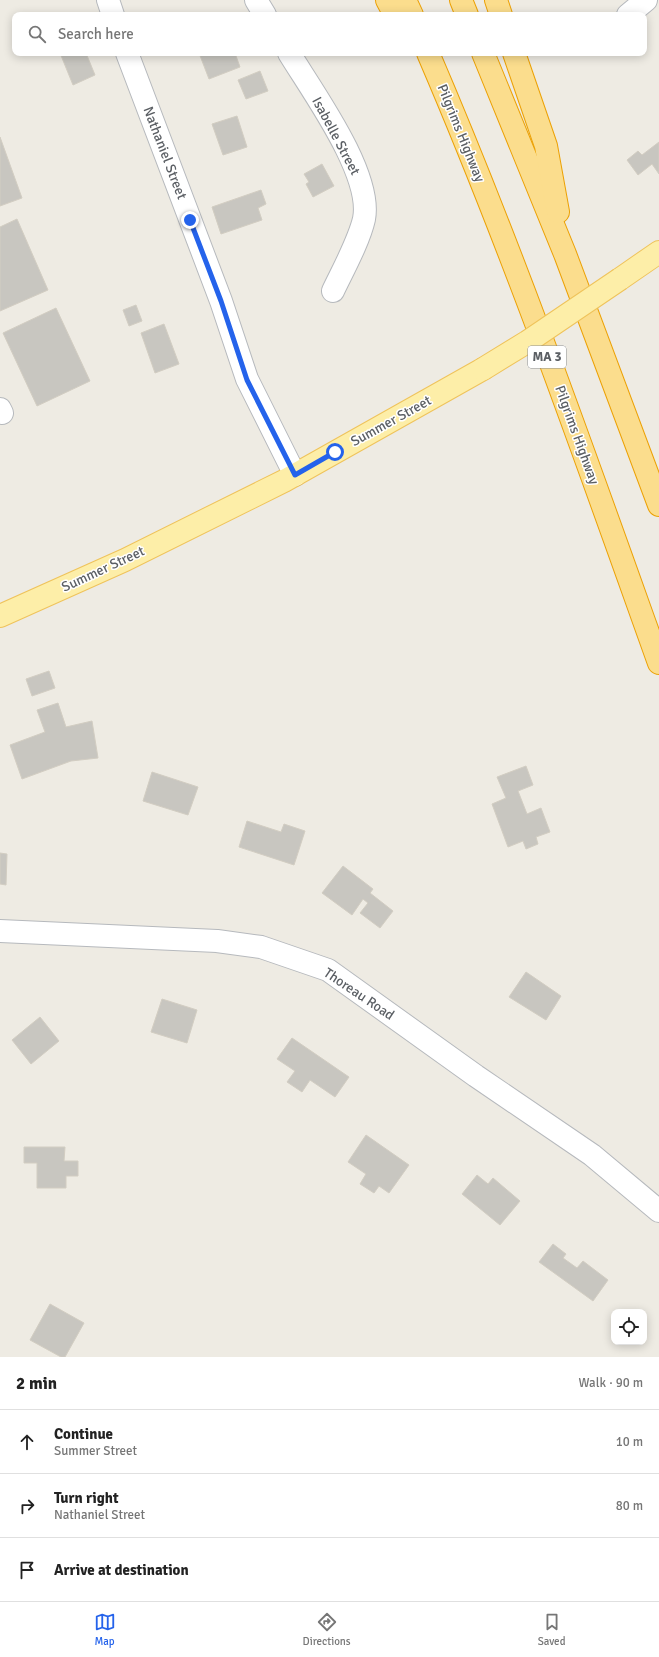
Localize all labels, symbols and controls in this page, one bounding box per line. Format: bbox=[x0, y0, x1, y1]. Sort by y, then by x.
search box bbox=[12, 12, 647, 56]
icon: search bbox=[26, 23, 48, 45]
text: Search here bbox=[58, 25, 134, 43]
street label: Pilgrims Highway bbox=[434, 82, 489, 185]
street label: Isabelle Street bbox=[308, 94, 364, 178]
street label: Nathaniel Street bbox=[139, 104, 191, 202]
route end bbox=[181, 211, 199, 229]
road number: MA 3 bbox=[528, 346, 566, 368]
street label: Pilgrims Highway bbox=[551, 383, 603, 487]
street label: Summer Street bbox=[348, 392, 434, 450]
route start bbox=[326, 443, 344, 461]
street label: Summer Street bbox=[59, 542, 147, 596]
street label: Thoreau Road bbox=[320, 964, 398, 1024]
map controls bbox=[611, 1309, 647, 1345]
button: locate bbox=[611, 1309, 647, 1345]
text: 2 min bbox=[16, 1373, 57, 1394]
text: Walk · 90 m bbox=[579, 1375, 643, 1391]
text: Continue bbox=[54, 1425, 113, 1443]
icon: ahead bbox=[16, 1431, 38, 1453]
text: 10 m bbox=[616, 1434, 643, 1450]
text: Summer Street bbox=[54, 1443, 137, 1459]
text: Turn right bbox=[54, 1489, 119, 1507]
icon: right bbox=[16, 1495, 38, 1517]
text: 80 m bbox=[616, 1498, 643, 1514]
text: Nathaniel Street bbox=[54, 1507, 145, 1523]
icon: arrive bbox=[16, 1559, 38, 1581]
text: Arrive at destination bbox=[54, 1561, 189, 1579]
tab: Map bbox=[94, 1611, 116, 1648]
tab: Directions bbox=[303, 1611, 351, 1648]
tab: Saved bbox=[538, 1611, 565, 1648]

